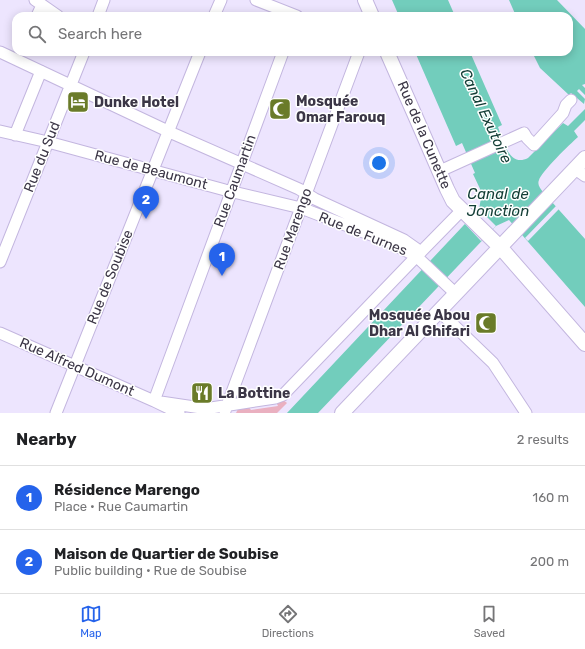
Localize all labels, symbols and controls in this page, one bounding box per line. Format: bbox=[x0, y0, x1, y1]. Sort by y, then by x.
search box bbox=[12, 12, 573, 56]
icon: search bbox=[26, 23, 48, 45]
text: Search here bbox=[58, 25, 142, 43]
water label: Canal Exutoire bbox=[456, 66, 516, 167]
street label: Rue de la Cunette bbox=[394, 78, 455, 192]
hotel icon: Dunke Hotel bbox=[65, 89, 91, 115]
place label: Mosquée Omar Farouq bbox=[296, 93, 386, 126]
place label: Dunke Hotel bbox=[94, 94, 179, 111]
mosque icon: Mosquée Omar Farouq bbox=[267, 96, 293, 122]
street label: Rue du Sud bbox=[20, 119, 64, 195]
street label: Rue Caumartin bbox=[210, 132, 260, 230]
street label: Rue de Beaumont bbox=[93, 147, 210, 193]
your location bbox=[369, 153, 389, 173]
water label: Canal de Jonction bbox=[467, 185, 529, 220]
pin: 2 bbox=[133, 186, 159, 219]
street label: Rue Marengo bbox=[270, 186, 316, 272]
street label: Rue de Furnes bbox=[316, 209, 410, 259]
street label: Rue de Soubise bbox=[83, 227, 137, 327]
pin: 1 bbox=[209, 243, 235, 276]
place label: Mosquée Abou Dhar Al Ghifari bbox=[369, 307, 470, 340]
mosque icon: Mosquée Abou Dhar Al Ghifari bbox=[473, 310, 499, 336]
street label: Rue Alfred Dumont bbox=[17, 334, 138, 400]
restaurant icon: La Bottine bbox=[189, 380, 215, 406]
place label: La Bottine bbox=[218, 385, 290, 402]
text: Nearby bbox=[16, 429, 77, 449]
text: 2 results bbox=[517, 432, 569, 447]
text: Résidence Marengo bbox=[54, 481, 200, 499]
text: 1 bbox=[26, 490, 32, 505]
text: 160 m bbox=[533, 490, 569, 505]
text: Place · Rue Caumartin bbox=[54, 499, 188, 514]
text: Maison de Quartier de Soubise bbox=[54, 545, 279, 563]
text: 2 bbox=[25, 554, 33, 569]
text: 200 m bbox=[530, 554, 569, 569]
text: Public building · Rue de Soubise bbox=[54, 563, 247, 578]
tab: Map bbox=[80, 603, 102, 640]
tab: Directions bbox=[262, 603, 314, 640]
tab: Saved bbox=[474, 603, 505, 640]

